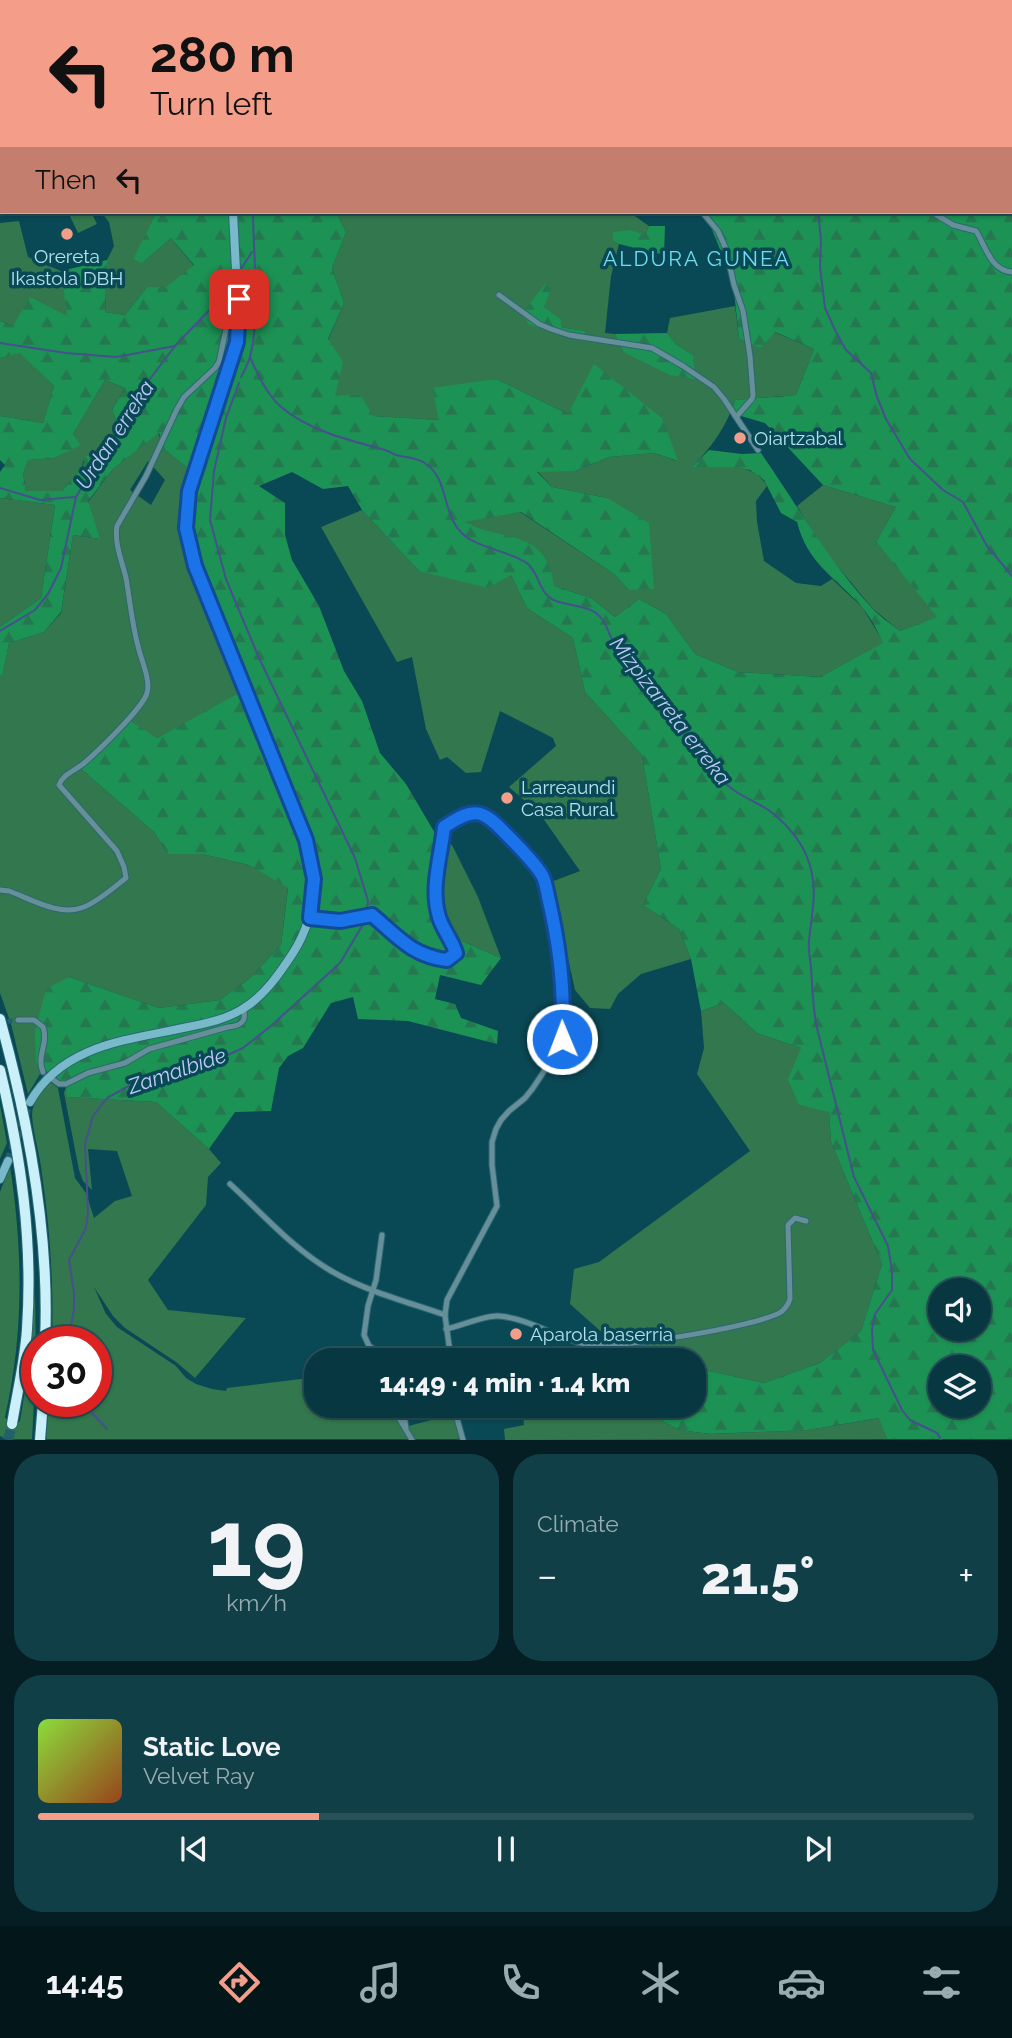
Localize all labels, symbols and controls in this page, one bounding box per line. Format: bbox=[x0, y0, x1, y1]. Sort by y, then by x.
text: 280 m bbox=[150, 26, 295, 83]
icon: left bbox=[35, 28, 126, 119]
text: Turn left bbox=[150, 85, 272, 122]
icon: left bbox=[110, 161, 148, 199]
text: Then bbox=[35, 165, 96, 195]
marker: Orereta Ikastola DBH bbox=[59, 226, 75, 242]
place label: Orereta Ikastola DBH bbox=[11, 245, 123, 289]
district label: ALDURA GUNEA bbox=[603, 246, 791, 271]
pin bbox=[209, 269, 269, 329]
icon: arrive bbox=[220, 280, 258, 318]
water label: Urdan erreka bbox=[70, 376, 159, 494]
place label: Oiartzabal bbox=[754, 427, 844, 449]
marker: Oiartzabal bbox=[732, 430, 748, 446]
water label: Mizpizarreta erreka bbox=[605, 632, 736, 790]
place label: Larreaundi Casa Rural bbox=[521, 776, 615, 820]
marker: Larreaundi Casa Rural bbox=[499, 790, 515, 806]
position arrow bbox=[525, 1002, 599, 1076]
water label: Zamalbide bbox=[124, 1042, 229, 1099]
map controls bbox=[928, 1278, 991, 1418]
button: sound bbox=[928, 1278, 991, 1341]
place label: Aparola baserria bbox=[530, 1323, 673, 1345]
speed limit sign: 30 bbox=[21, 1326, 112, 1417]
marker: Aparola baserria bbox=[508, 1326, 524, 1342]
button: layers bbox=[928, 1355, 991, 1418]
text: 14:49 · 4 min · 1.4 km bbox=[380, 1368, 630, 1398]
text: 19 bbox=[207, 1490, 306, 1597]
text: Climate bbox=[537, 1510, 619, 1537]
text: 21.5° bbox=[701, 1545, 815, 1606]
text: − bbox=[537, 1553, 557, 1598]
text: + bbox=[958, 1553, 974, 1598]
text: km/h bbox=[226, 1589, 287, 1616]
text: Static Love bbox=[143, 1732, 281, 1762]
text: Velvet Ray bbox=[143, 1762, 255, 1789]
icon: previous bbox=[175, 1830, 213, 1868]
icon: pause bbox=[487, 1830, 525, 1868]
icon: next bbox=[799, 1830, 837, 1868]
icon: directions bbox=[215, 1958, 264, 2007]
icon: music bbox=[356, 1958, 405, 2007]
icon: phone bbox=[496, 1958, 545, 2007]
icon: climate bbox=[636, 1958, 685, 2007]
icon: car bbox=[777, 1958, 826, 2007]
icon: filters bbox=[917, 1958, 966, 2007]
text: 14:45 bbox=[46, 1964, 124, 2001]

